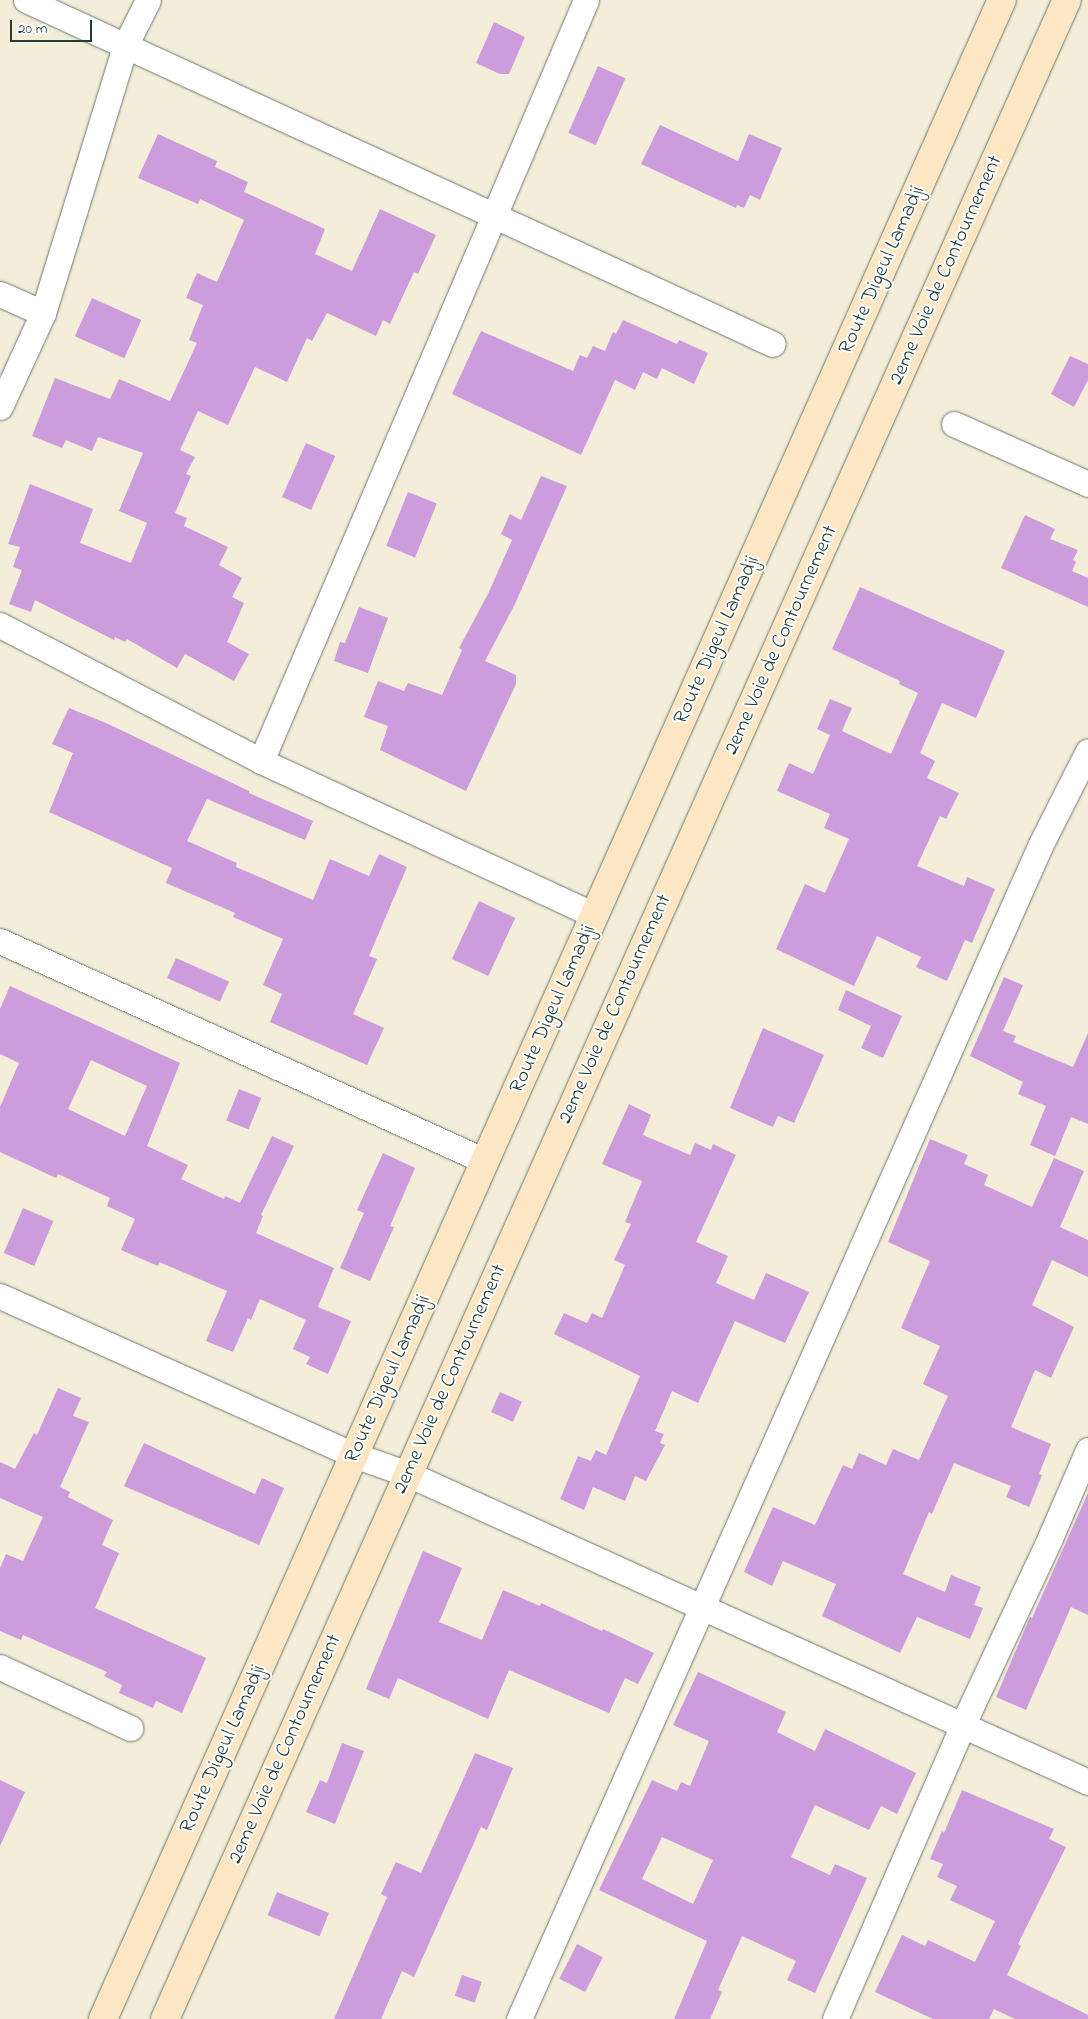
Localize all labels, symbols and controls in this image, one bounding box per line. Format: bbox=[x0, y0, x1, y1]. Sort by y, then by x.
scale bar bbox=[12, 10, 95, 42]
text: 20 m bbox=[18, 18, 47, 40]
street label: 2eme Voie de Contournement bbox=[884, 151, 1008, 389]
street label: Route Digeul Lamadji bbox=[834, 182, 930, 358]
street label: 2eme Voie de Contournement bbox=[719, 521, 843, 759]
street label: Route Digeul Lamadji bbox=[669, 552, 765, 728]
street label: 2eme Voie de Contournement bbox=[553, 890, 677, 1128]
street label: Route Digeul Lamadji bbox=[505, 921, 601, 1097]
street label: 2eme Voie de Contournement bbox=[388, 1260, 512, 1498]
street label: Route Digeul Lamadji bbox=[340, 1291, 436, 1467]
street label: 2eme Voie de Contournement bbox=[223, 1630, 347, 1868]
street label: Route Digeul Lamadji bbox=[175, 1661, 271, 1837]

